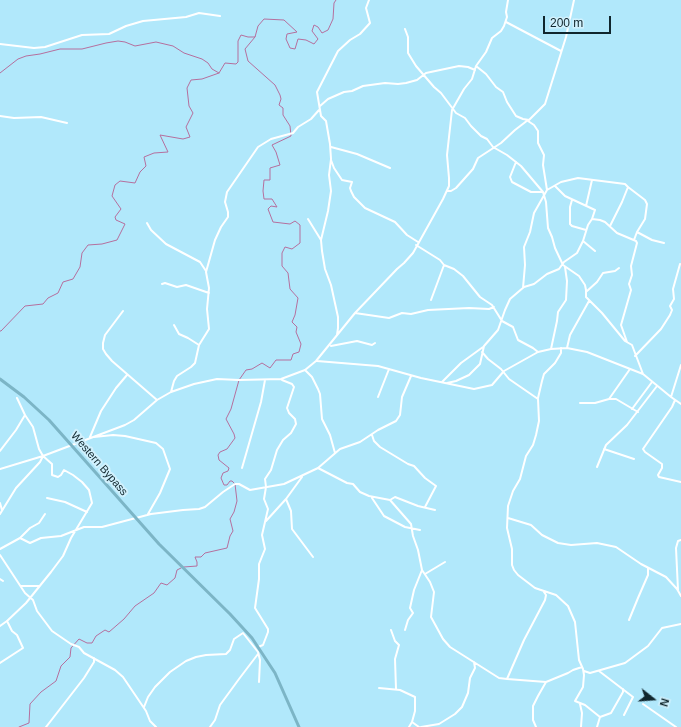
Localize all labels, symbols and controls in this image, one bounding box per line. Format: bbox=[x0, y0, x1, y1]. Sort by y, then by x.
scale bar bbox=[545, 8, 613, 34]
text: 200 m bbox=[550, 16, 583, 30]
street label: Western Bypass bbox=[68, 430, 130, 498]
north arrow bbox=[633, 679, 673, 719]
text: N bbox=[658, 697, 671, 708]

